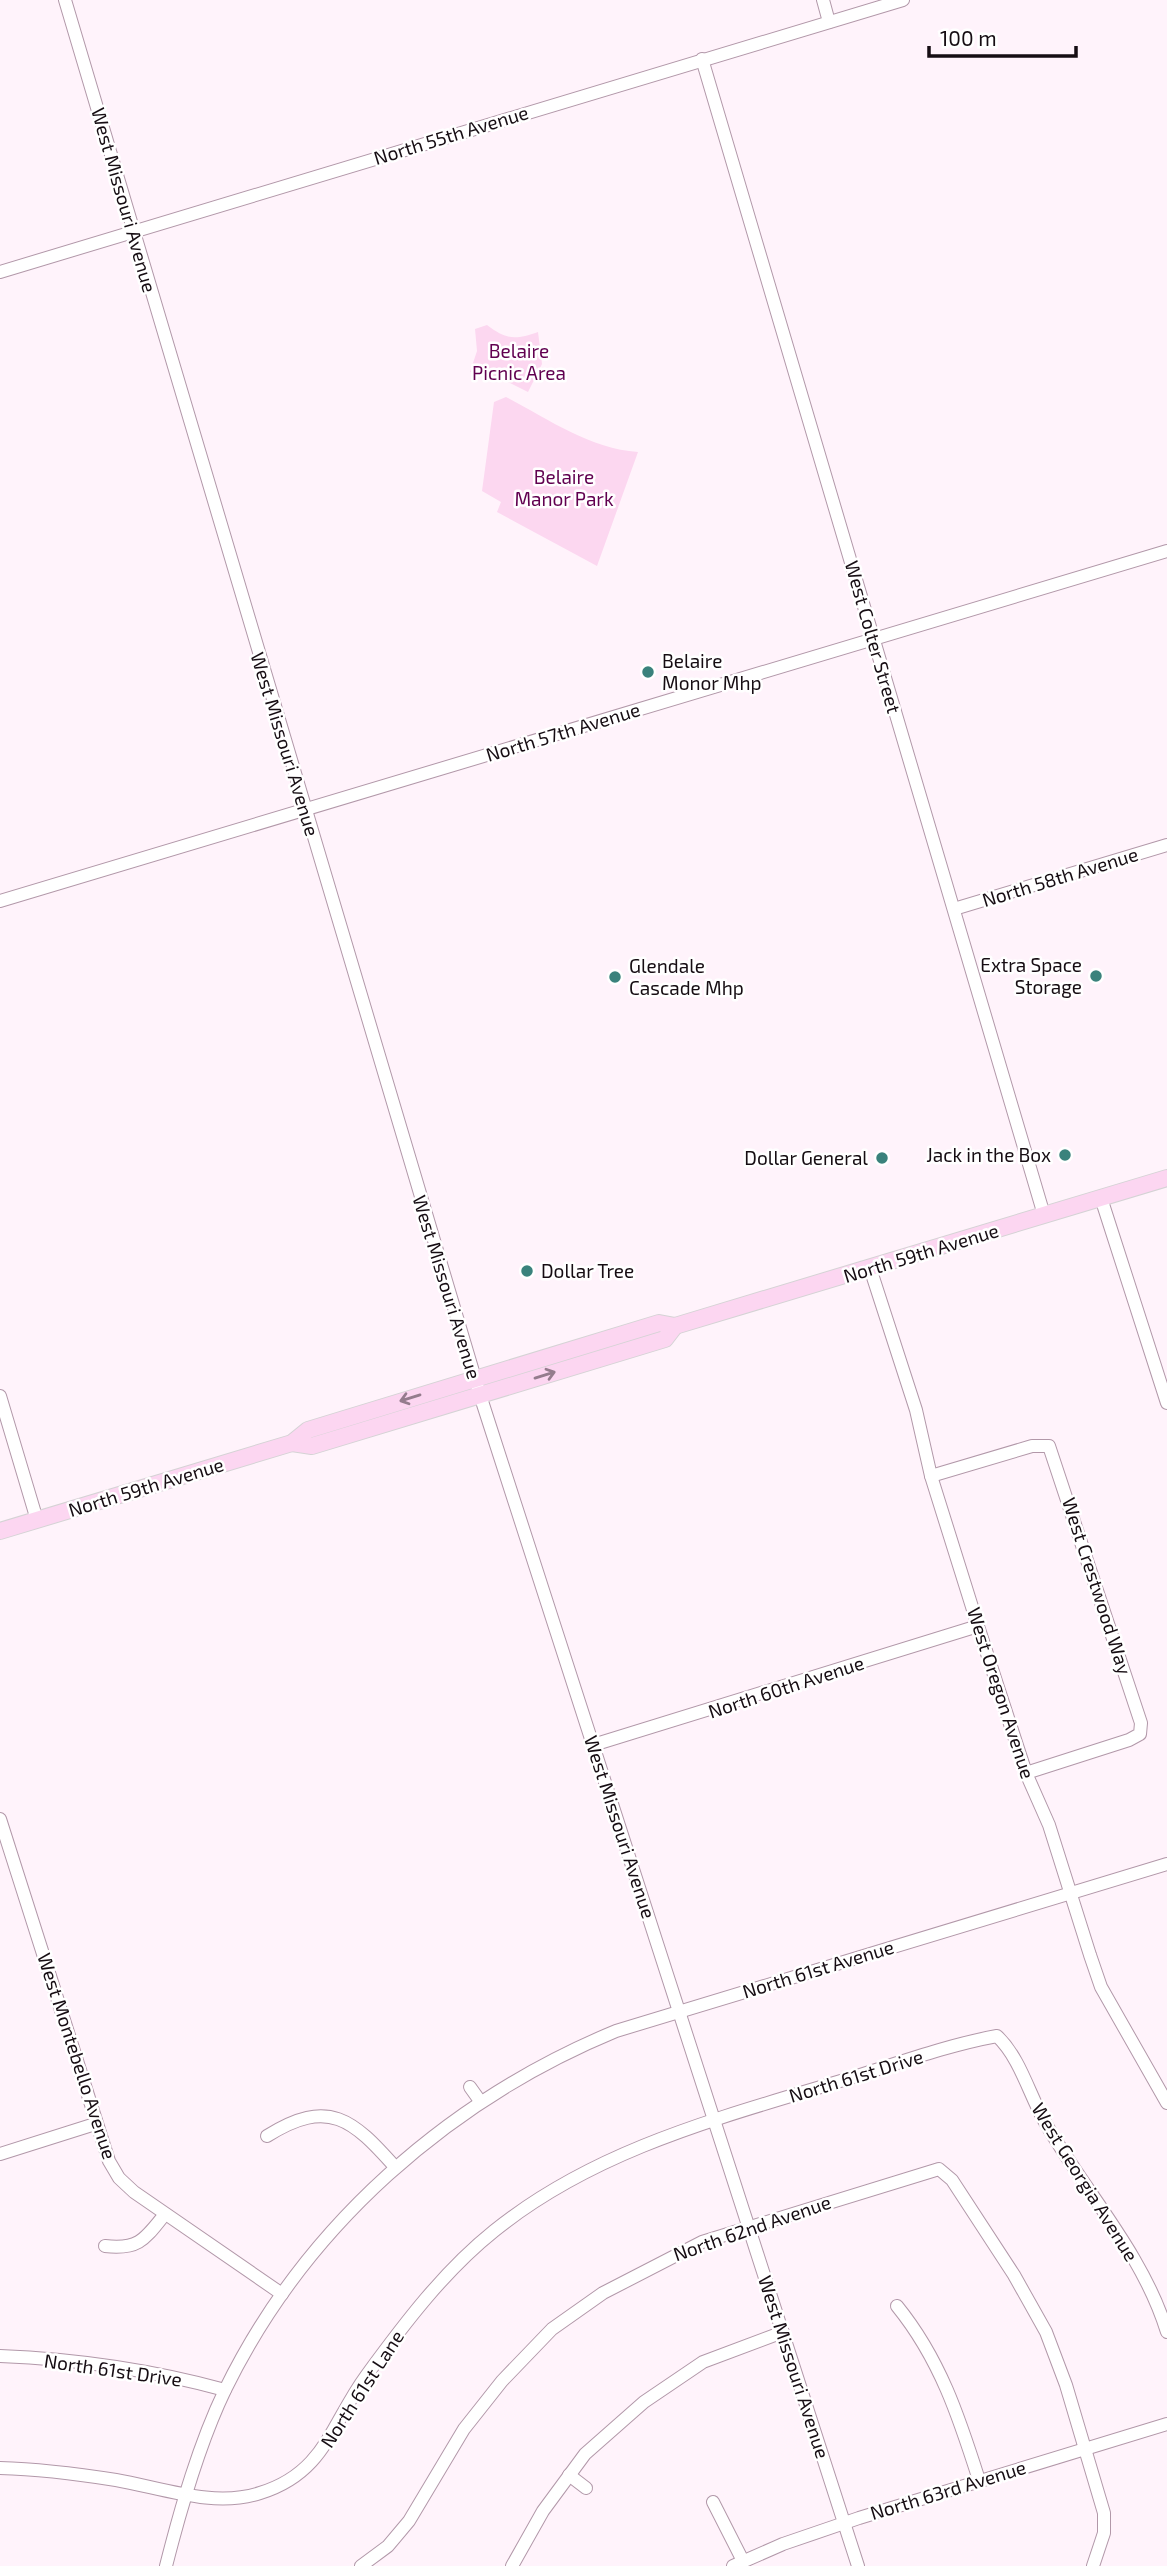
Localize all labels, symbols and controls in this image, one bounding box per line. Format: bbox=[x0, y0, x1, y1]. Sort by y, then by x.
scale bar bbox=[929, 14, 1076, 58]
text: 100 m bbox=[940, 25, 997, 50]
street label: North 55th Avenue bbox=[371, 100, 531, 169]
street label: West Missouri Avenue bbox=[87, 105, 162, 295]
park label: Belaire Picnic Area bbox=[472, 339, 566, 384]
park label: Belaire Manor Park bbox=[514, 465, 614, 510]
street label: West Colter Street bbox=[841, 558, 906, 716]
street label: West Missouri Avenue bbox=[247, 649, 324, 839]
place label: Belaire Monor Mhp bbox=[662, 649, 761, 694]
marker: Belaire Monor Mhp bbox=[640, 664, 656, 680]
street label: North 57th Avenue bbox=[483, 697, 643, 766]
street label: North 58th Avenue bbox=[979, 842, 1141, 911]
place label: Extra Space Storage bbox=[980, 953, 1082, 998]
place label: Glendale Cascade Mhp bbox=[629, 954, 744, 999]
marker: Extra Space Storage bbox=[1088, 968, 1104, 984]
marker: Glendale Cascade Mhp bbox=[607, 969, 623, 985]
place label: Jack in the Box bbox=[926, 1143, 1051, 1166]
place label: Dollar General bbox=[744, 1146, 868, 1169]
marker: Jack in the Box bbox=[1057, 1147, 1073, 1163]
marker: Dollar General bbox=[874, 1150, 890, 1166]
street label: West Missouri Avenue bbox=[409, 1192, 486, 1382]
street label: North 59th Avenue bbox=[840, 1218, 1001, 1287]
place label: Dollar Tree bbox=[541, 1259, 634, 1282]
marker: Dollar Tree bbox=[519, 1263, 535, 1279]
one-way arrow bbox=[534, 1368, 556, 1381]
one-way arrow bbox=[399, 1393, 421, 1406]
street label: North 59th Avenue bbox=[65, 1452, 226, 1521]
street label: West Crestwood Way bbox=[1058, 1494, 1137, 1677]
street label: West Oregon Avenue bbox=[963, 1604, 1040, 1782]
street label: North 60th Avenue bbox=[705, 1650, 867, 1723]
street label: West Missouri Avenue bbox=[580, 1732, 661, 1921]
street label: North 61st Avenue bbox=[739, 1935, 896, 2002]
street label: West Montebello Avenue bbox=[33, 1950, 122, 2162]
street label: North 61st Drive bbox=[786, 2044, 926, 2107]
street label: West Georgia Avenue bbox=[1027, 2098, 1144, 2265]
street label: North 62nd Avenue bbox=[670, 2190, 834, 2265]
street label: West Missouri Avenue bbox=[754, 2272, 835, 2461]
street label: North 61st Lane bbox=[315, 2326, 408, 2452]
street label: North 61st Drive bbox=[43, 2348, 183, 2391]
street label: North 63rd Avenue bbox=[867, 2455, 1028, 2524]

